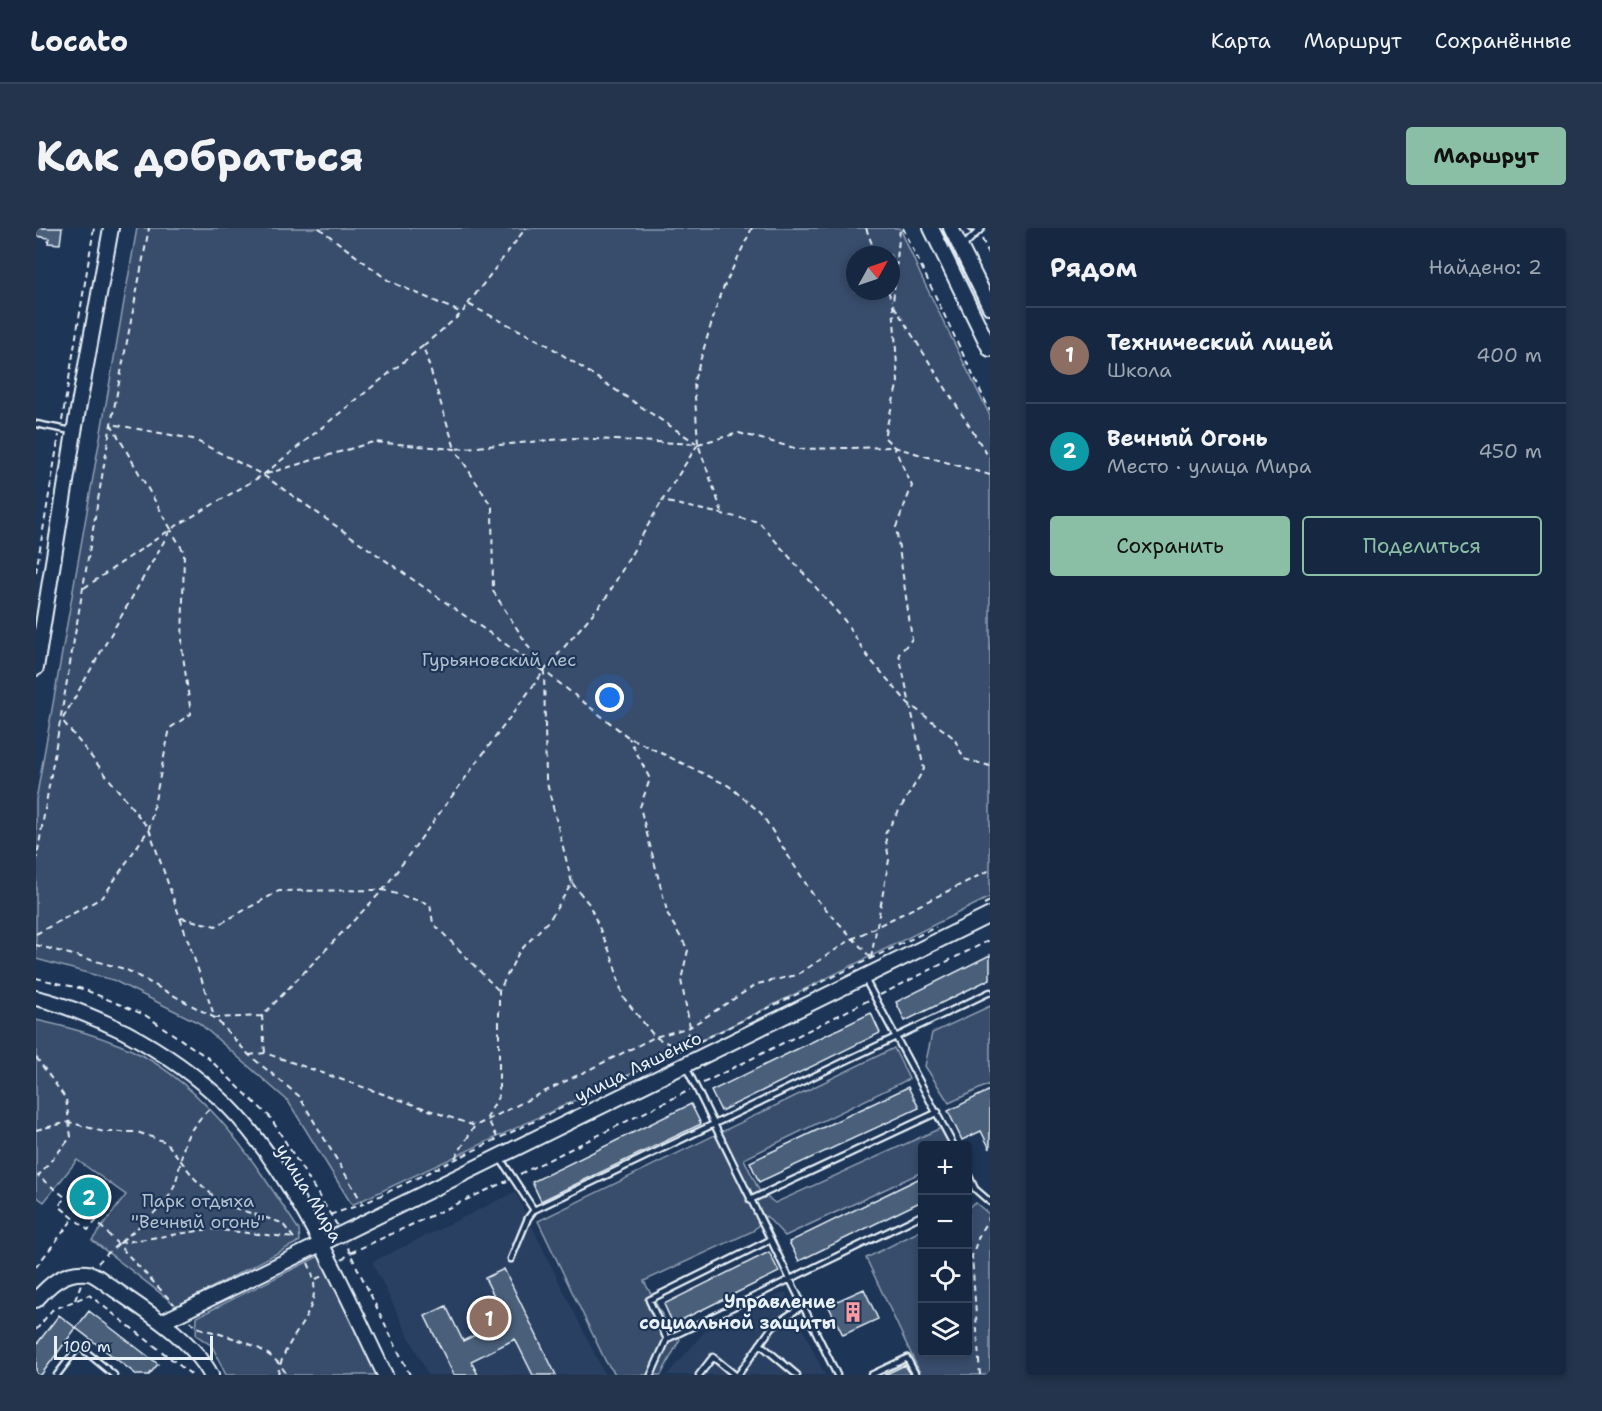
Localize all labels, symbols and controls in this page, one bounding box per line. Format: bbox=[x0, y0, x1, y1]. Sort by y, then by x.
text: Locato bbox=[30, 22, 128, 60]
text: Карта bbox=[1211, 27, 1271, 55]
text: Маршрут bbox=[1304, 27, 1402, 55]
text: Сохранённые bbox=[1435, 27, 1572, 55]
button: Маршрут bbox=[1406, 127, 1566, 185]
text: Как добраться bbox=[36, 128, 364, 184]
north arrow bbox=[846, 246, 900, 300]
text: Рядом bbox=[1050, 250, 1137, 285]
text: Найдено: 2 bbox=[1429, 254, 1542, 280]
text: Технический лицей bbox=[1107, 328, 1333, 357]
text: 1 bbox=[1065, 342, 1074, 368]
text: 400 m bbox=[1476, 342, 1542, 368]
text: Школа bbox=[1107, 357, 1172, 383]
text: Вечный Огонь bbox=[1107, 424, 1268, 453]
text: 2 bbox=[1063, 438, 1077, 464]
text: 450 m bbox=[1478, 438, 1542, 464]
text: Место · улица Мира bbox=[1107, 453, 1311, 479]
button: Сохранить bbox=[1050, 516, 1290, 576]
button: Поделиться bbox=[1302, 516, 1542, 576]
park label: Гурьяновский лес bbox=[422, 648, 576, 672]
your location bbox=[595, 683, 624, 712]
street label: улица Ляшенко bbox=[570, 1026, 706, 1108]
street label: улица Мира bbox=[270, 1139, 348, 1247]
map controls bbox=[918, 1141, 972, 1357]
button: + bbox=[918, 1141, 972, 1195]
pin: 2 bbox=[70, 1174, 108, 1220]
park label: Парк отдыха "Вечный огонь" bbox=[131, 1189, 265, 1234]
button: − bbox=[918, 1195, 972, 1249]
button: locate bbox=[918, 1249, 972, 1303]
place label: Управление социальной защиты bbox=[639, 1290, 836, 1335]
pin: 1 bbox=[470, 1296, 508, 1340]
building icon: Управление социальной защиты bbox=[841, 1300, 865, 1324]
button: layers bbox=[918, 1303, 972, 1357]
scale bar bbox=[54, 1333, 213, 1360]
text: 100 m bbox=[63, 1336, 111, 1357]

